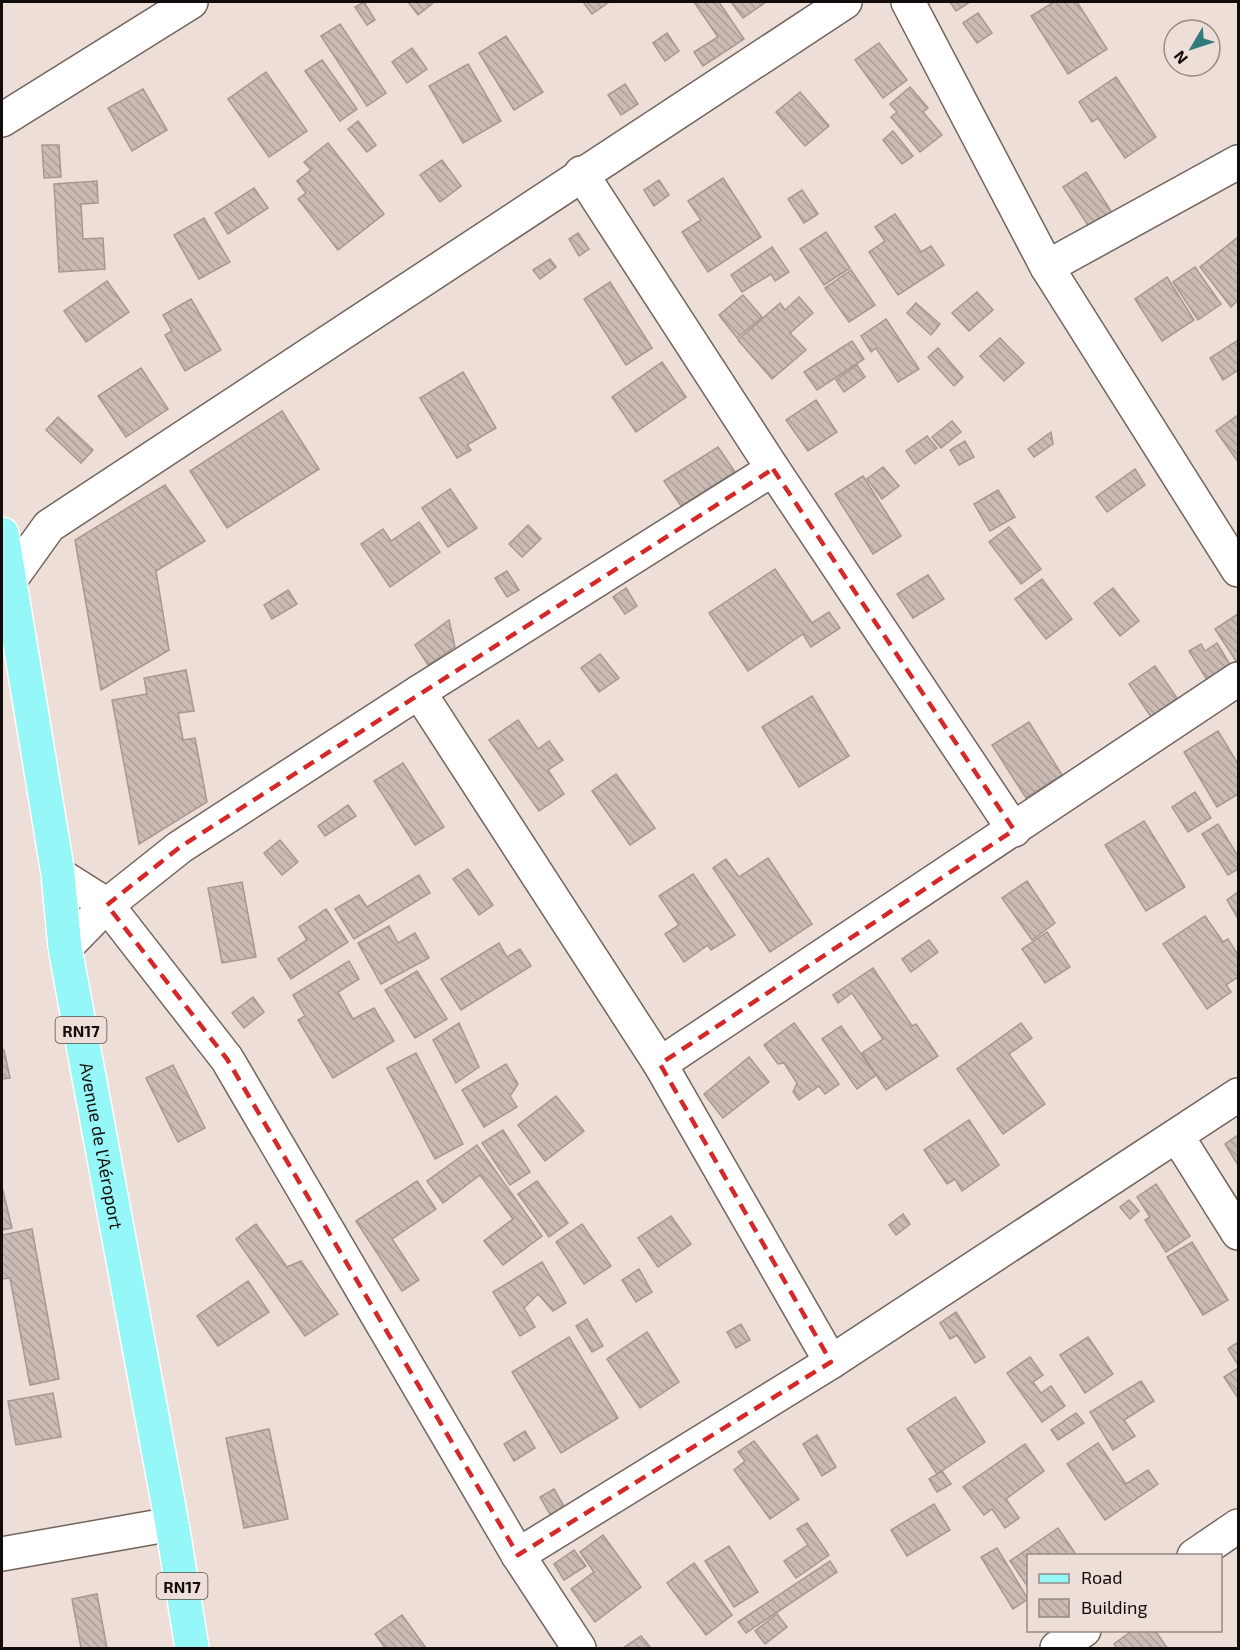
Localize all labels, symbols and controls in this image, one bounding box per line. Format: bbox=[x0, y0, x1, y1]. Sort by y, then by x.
north arrow bbox=[1162, 18, 1222, 78]
text: N bbox=[1169, 47, 1191, 68]
road number: RN17 bbox=[56, 1017, 106, 1043]
street label: Avenue de l'Aéroport bbox=[75, 1060, 128, 1231]
legend bbox=[1027, 1554, 1222, 1632]
text: Road bbox=[1081, 1566, 1122, 1588]
road number: RN17 bbox=[156, 1573, 207, 1599]
text: Building bbox=[1081, 1596, 1148, 1618]

